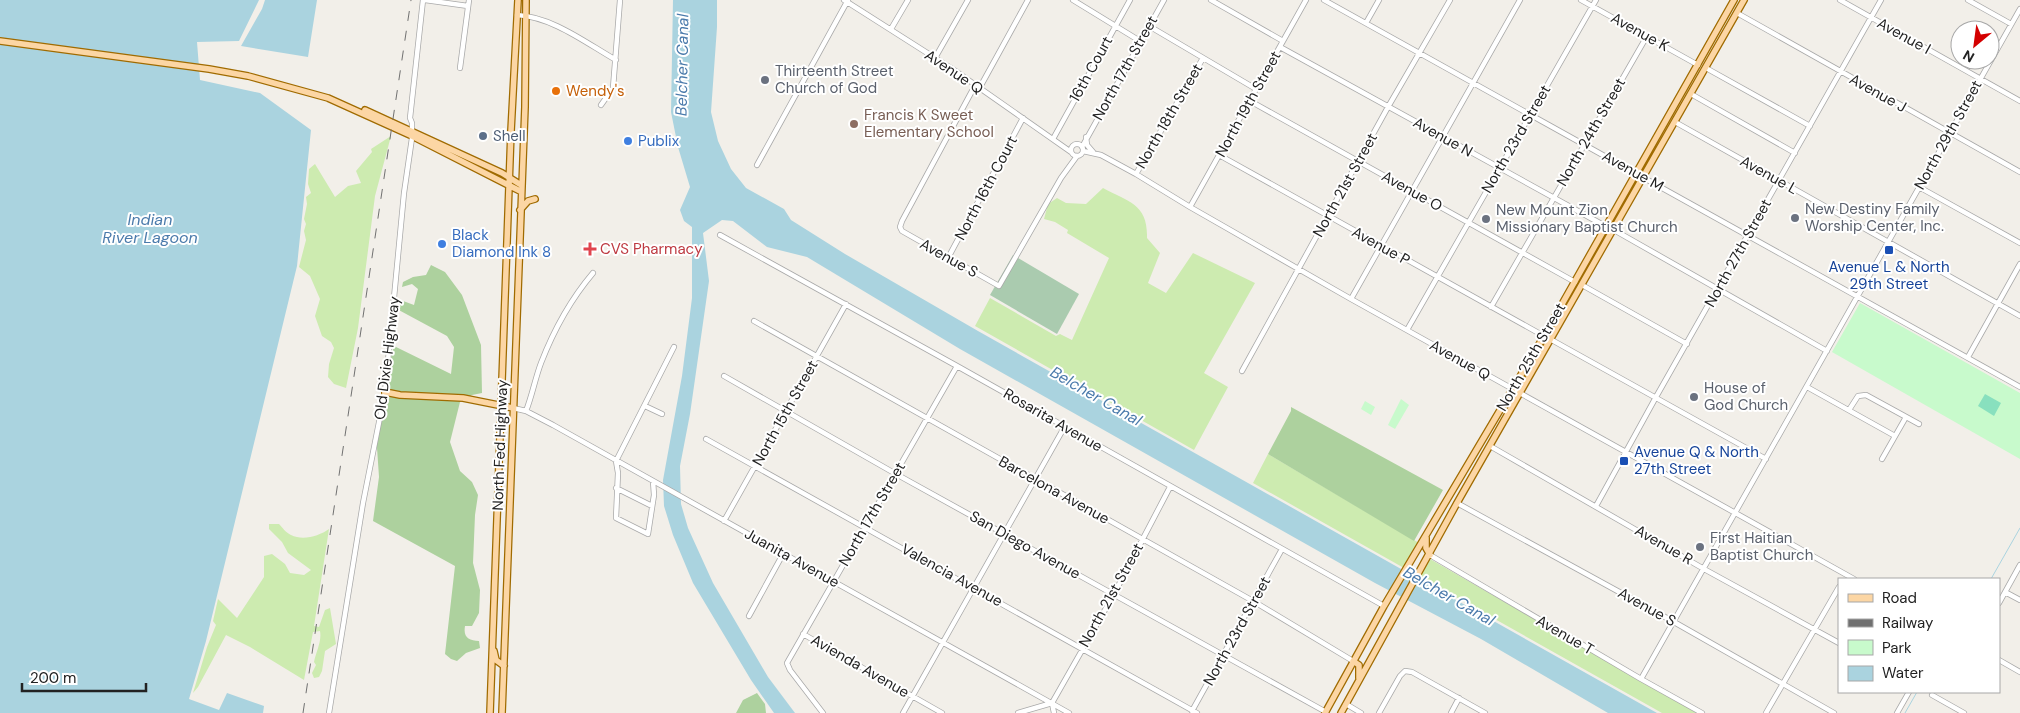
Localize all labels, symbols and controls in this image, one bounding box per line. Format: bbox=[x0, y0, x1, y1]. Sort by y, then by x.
street label: Avenue K bbox=[1607, 8, 1673, 56]
street label: North 17th Street bbox=[1088, 12, 1162, 124]
water label: Belcher Canal bbox=[671, 13, 693, 116]
street label: Avenue I bbox=[1874, 13, 1934, 59]
north arrow bbox=[1950, 20, 2000, 70]
street label: 16th Court bbox=[1065, 32, 1117, 105]
street label: Avenue Q bbox=[921, 45, 987, 99]
text: N bbox=[1960, 46, 1978, 67]
street label: North 19th Street bbox=[1211, 47, 1286, 161]
street label: North 18th Street bbox=[1131, 60, 1207, 172]
place label: Thirteenth Street Church of God bbox=[775, 61, 894, 98]
street label: Avenue J bbox=[1846, 69, 1910, 117]
marker: Thirteenth Street Church of God bbox=[759, 74, 771, 86]
street label: North 24th Street bbox=[1552, 74, 1630, 190]
street label: North 29th Street bbox=[1910, 77, 1986, 193]
place label: Wendy's bbox=[566, 81, 625, 101]
street label: North 23rd Street bbox=[1477, 81, 1555, 197]
marker: Wendy's bbox=[550, 85, 562, 97]
place label: Francis K Sweet Elementary School bbox=[864, 105, 994, 142]
street label: Avenue N bbox=[1410, 112, 1476, 162]
marker: Francis K Sweet Elementary School bbox=[848, 118, 860, 130]
place label: Shell bbox=[493, 126, 526, 146]
street label: North 21st Street bbox=[1308, 129, 1382, 241]
marker: Shell bbox=[477, 130, 489, 142]
place label: Publix bbox=[638, 131, 680, 151]
street label: North 16th Court bbox=[950, 132, 1022, 244]
marker: Publix bbox=[622, 135, 634, 147]
street label: Avenue M bbox=[1599, 146, 1667, 196]
street label: Avenue L bbox=[1737, 151, 1801, 199]
street label: Avenue O bbox=[1378, 166, 1446, 216]
street label: North 27th Street bbox=[1700, 195, 1776, 311]
place label: New Destiny Family Worship Center, Inc. bbox=[1805, 199, 1944, 236]
place label: New Mount Zion Missionary Baptist Church bbox=[1496, 200, 1678, 237]
water label: Indian River Lagoon bbox=[102, 209, 198, 248]
marker: New Destiny Family Worship Center, Inc. bbox=[1789, 212, 1801, 224]
marker: New Mount Zion Missionary Baptist Church bbox=[1480, 213, 1492, 225]
street label: Avenue P bbox=[1348, 222, 1414, 270]
place label: Black Diamond Ink 8 bbox=[452, 225, 551, 262]
street label: Avenue S bbox=[916, 234, 982, 282]
marker: Black Diamond Ink 8 bbox=[436, 238, 448, 250]
place label: CVS Pharmacy bbox=[600, 239, 703, 259]
marker: CVS Pharmacy bbox=[584, 243, 596, 255]
marker: Avenue L & North 29th Street bbox=[1883, 244, 1895, 256]
place label: Avenue L & North 29th Street bbox=[1828, 257, 1950, 294]
street label: Old Dixie Highway bbox=[370, 295, 405, 421]
street label: North 25th Street bbox=[1492, 299, 1570, 415]
street label: Avenue Q bbox=[1426, 335, 1494, 385]
street label: North 15th Street bbox=[748, 356, 822, 470]
water label: Belcher Canal bbox=[1046, 361, 1146, 431]
street label: North Fed Highway bbox=[488, 378, 512, 511]
place label: House of God Church bbox=[1704, 378, 1788, 415]
street label: Rosarita Avenue bbox=[1000, 384, 1106, 456]
marker: House of God Church bbox=[1688, 391, 1700, 403]
place label: Avenue Q & North 27th Street bbox=[1634, 442, 1759, 479]
street label: Barcelona Avenue bbox=[995, 451, 1113, 529]
marker: Avenue Q & North 27th Street bbox=[1618, 455, 1630, 467]
street label: North 17th Street bbox=[834, 458, 910, 570]
street label: San Diego Avenue bbox=[966, 506, 1084, 584]
street label: Avenue R bbox=[1631, 520, 1697, 570]
street label: Juanita Avenue bbox=[741, 524, 843, 592]
place label: First Haitian Baptist Church bbox=[1710, 528, 1813, 565]
street label: Valencia Avenue bbox=[898, 539, 1006, 611]
street label: North 21st Street bbox=[1074, 539, 1148, 651]
marker: First Haitian Baptist Church bbox=[1694, 541, 1706, 553]
water label: Belcher Canal bbox=[1399, 561, 1499, 631]
street label: North 23rd Street bbox=[1199, 573, 1275, 689]
legend bbox=[1838, 578, 2000, 693]
street label: Avenue S bbox=[1614, 583, 1680, 631]
text: Road bbox=[1882, 588, 1917, 608]
street label: Avenue T bbox=[1533, 610, 1597, 660]
text: Railway bbox=[1882, 613, 1934, 633]
street label: Avienda Avenue bbox=[807, 630, 913, 702]
text: Park bbox=[1882, 638, 1912, 658]
scale bar bbox=[22, 660, 146, 692]
text: Water bbox=[1882, 663, 1924, 683]
text: 200 m bbox=[30, 668, 76, 688]

